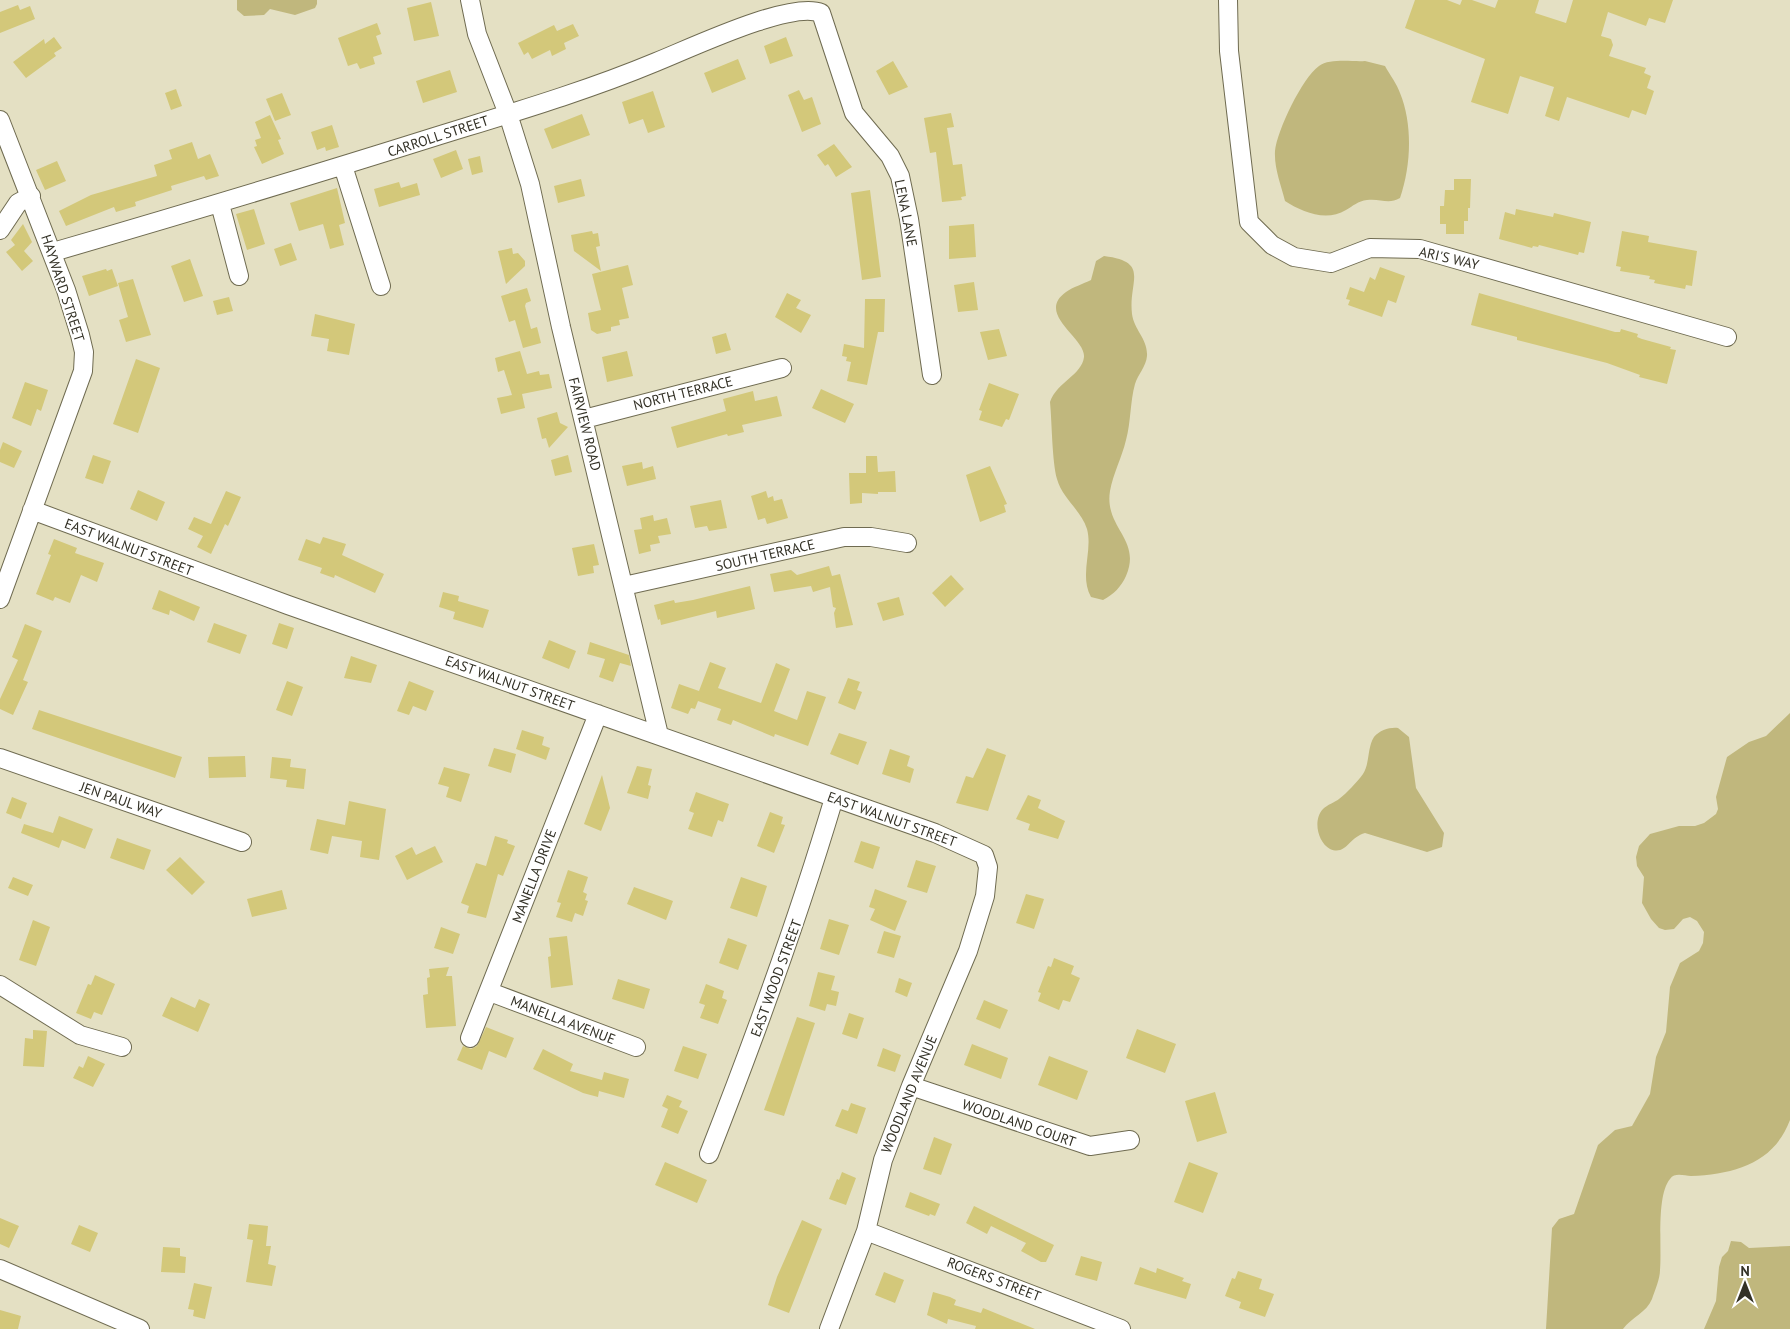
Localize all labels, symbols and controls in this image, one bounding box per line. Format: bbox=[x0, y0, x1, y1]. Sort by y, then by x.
street label: CARROLL STREET bbox=[385, 111, 491, 161]
street label: LENA LANE bbox=[891, 178, 921, 248]
street label: HAYWARD STREET bbox=[37, 232, 89, 344]
street label: ARI'S WAY bbox=[1417, 242, 1481, 274]
street label: NORTH TERRACE bbox=[631, 372, 735, 414]
street label: FAIRVIEW ROAD bbox=[565, 375, 605, 473]
street label: EAST WALNUT STREET bbox=[62, 514, 196, 580]
street label: SOUTH TERRACE bbox=[714, 535, 816, 575]
street label: EAST WALNUT STREET bbox=[443, 651, 577, 715]
street label: JEN PAUL WAY bbox=[77, 777, 164, 822]
street label: EAST WALNUT STREET bbox=[825, 787, 959, 851]
street label: MANELLA DRIVE bbox=[508, 827, 560, 925]
street label: EAST WOOD STREET bbox=[746, 917, 806, 1039]
street label: MANELLA AVENUE bbox=[508, 992, 618, 1048]
street label: WOODLAND AVENUE bbox=[877, 1032, 941, 1156]
street label: WOODLAND COURT bbox=[960, 1095, 1078, 1151]
street label: ROGERS STREET bbox=[944, 1253, 1044, 1305]
north arrow bbox=[1720, 1259, 1770, 1309]
text: N bbox=[1740, 1262, 1750, 1280]

